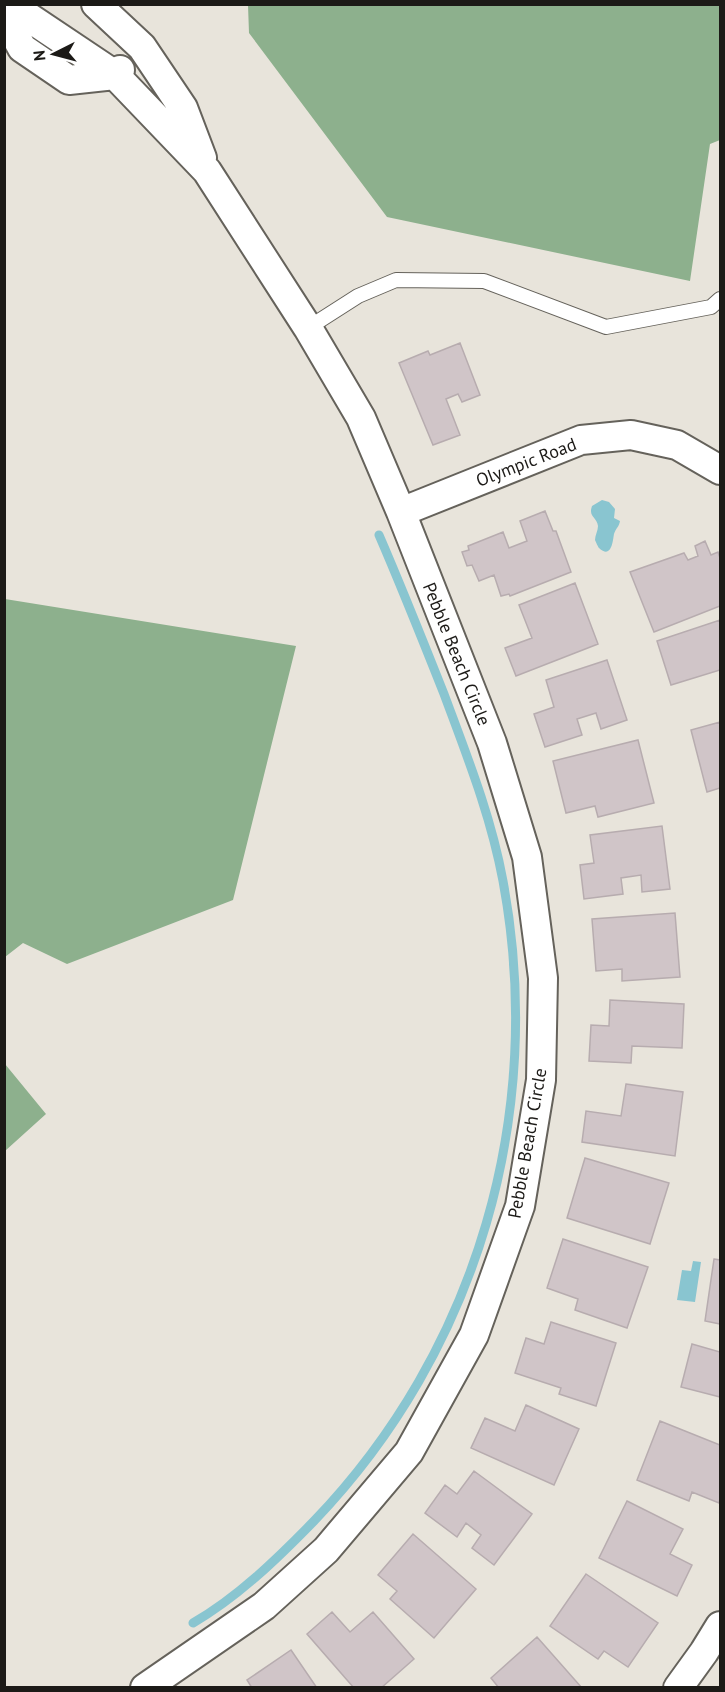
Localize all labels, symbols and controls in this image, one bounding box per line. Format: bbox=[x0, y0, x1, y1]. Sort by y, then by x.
north arrow bbox=[24, 24, 84, 84]
text: N bbox=[29, 49, 50, 62]
street label: Olympic Road bbox=[473, 432, 579, 492]
street label: Pebble Beach Circle bbox=[418, 579, 496, 729]
street label: Pebble Beach Circle bbox=[502, 1066, 552, 1220]

